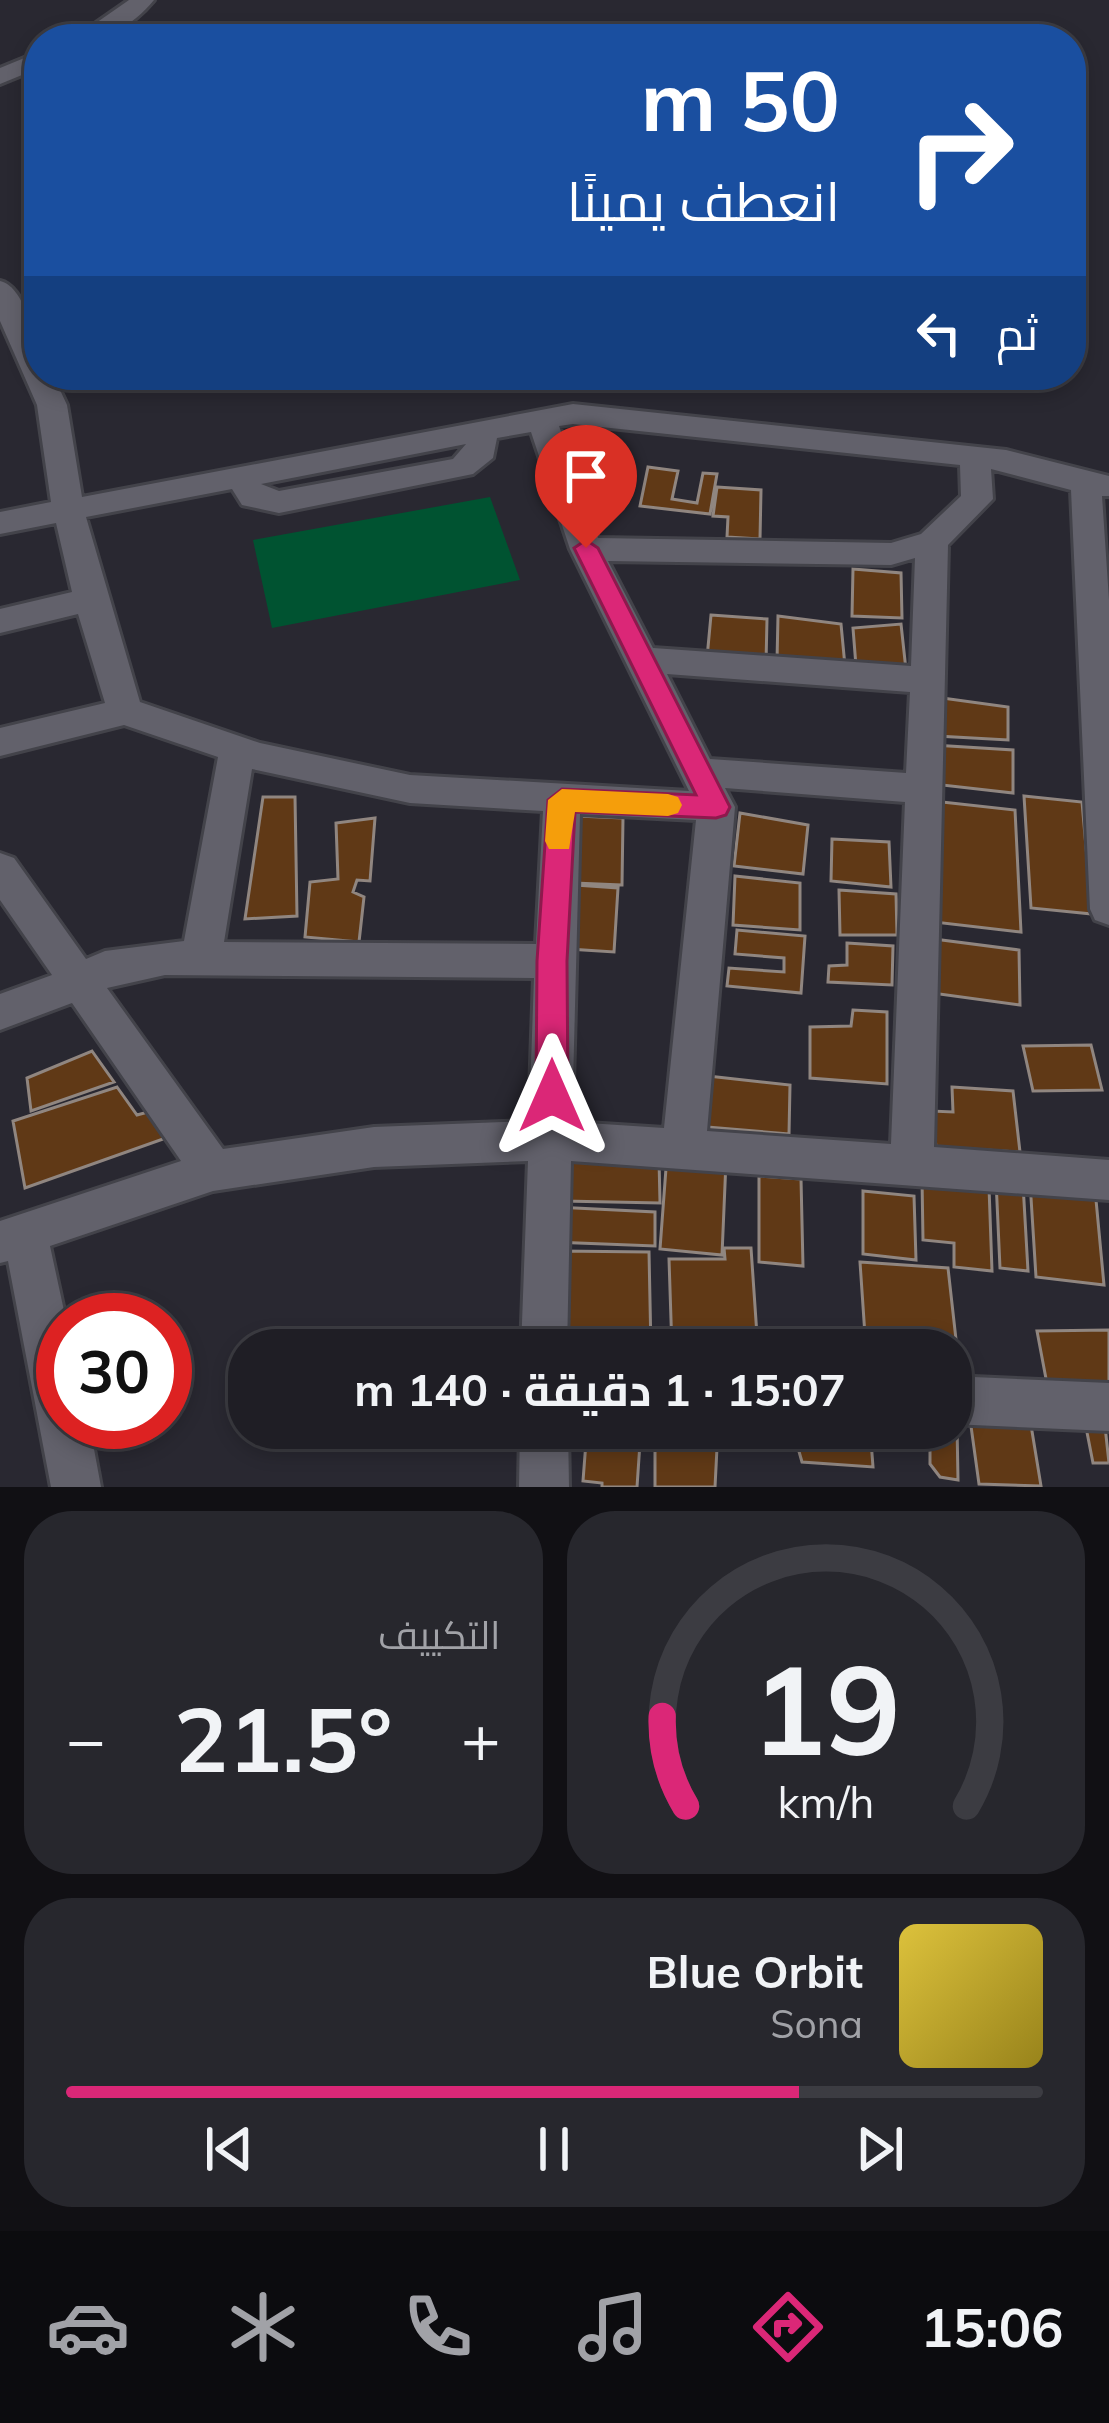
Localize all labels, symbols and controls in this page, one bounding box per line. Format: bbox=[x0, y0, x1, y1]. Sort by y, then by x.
text: 50 m bbox=[641, 47, 840, 152]
icon: right bbox=[882, 72, 1038, 228]
text: انعطف يمينًا bbox=[567, 167, 840, 235]
icon: left bbox=[906, 300, 972, 366]
text: ثم bbox=[996, 305, 1038, 361]
pin bbox=[535, 425, 637, 548]
icon: arrive bbox=[553, 443, 619, 509]
position arrow bbox=[489, 1033, 615, 1159]
speed limit sign: 30 bbox=[36, 1293, 192, 1449]
text: 15:07 · 1 دقيقة · 140 m bbox=[354, 1361, 846, 1417]
text: التكييف bbox=[378, 1610, 501, 1659]
text: 19 bbox=[751, 1630, 901, 1786]
text: 21.5° bbox=[174, 1682, 392, 1795]
text: − bbox=[66, 1697, 106, 1780]
text: + bbox=[461, 1697, 501, 1780]
text: km/h bbox=[777, 1774, 874, 1828]
text: Blue Orbit bbox=[647, 1943, 863, 1999]
text: Sona bbox=[770, 1999, 863, 2048]
icon: previous bbox=[196, 2116, 262, 2182]
icon: pause bbox=[521, 2116, 587, 2182]
icon: next bbox=[847, 2116, 913, 2182]
icon: car bbox=[46, 2285, 130, 2369]
icon: climate bbox=[221, 2285, 305, 2369]
icon: phone bbox=[396, 2285, 480, 2369]
icon: music bbox=[571, 2285, 655, 2369]
icon: directions bbox=[746, 2285, 830, 2369]
text: 15:06 bbox=[921, 2293, 1064, 2361]

